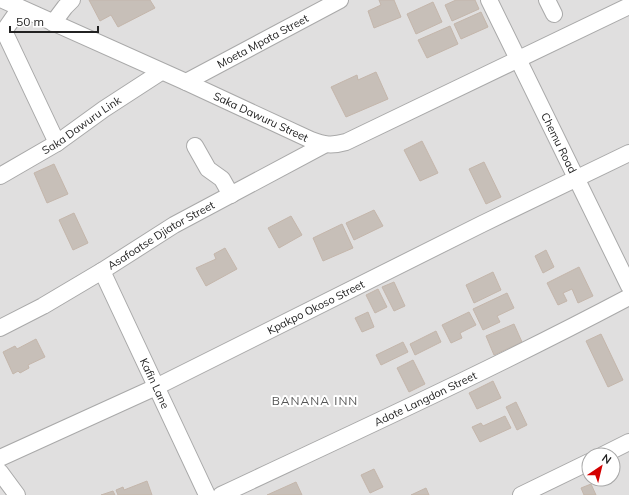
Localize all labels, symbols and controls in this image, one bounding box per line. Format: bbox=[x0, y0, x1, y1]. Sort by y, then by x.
scale bar bbox=[10, 8, 98, 34]
street label: Moeta Mpata Street bbox=[215, 11, 311, 71]
text: 50 m bbox=[16, 14, 44, 29]
street label: Saka Dawuru Street bbox=[211, 89, 311, 145]
street label: Saka Dawuru Link bbox=[39, 93, 124, 157]
street label: Chemu Road bbox=[538, 110, 580, 175]
street label: Asafoatse Djiator Street bbox=[105, 198, 217, 273]
street label: Kpakpo Okoso Street bbox=[265, 277, 367, 337]
street label: Kafin Lane bbox=[137, 356, 172, 411]
street label: Adote Langdon Street bbox=[372, 368, 479, 429]
district label: BANANA INN bbox=[272, 393, 358, 408]
north arrow bbox=[581, 447, 621, 487]
text: N bbox=[599, 451, 614, 467]

